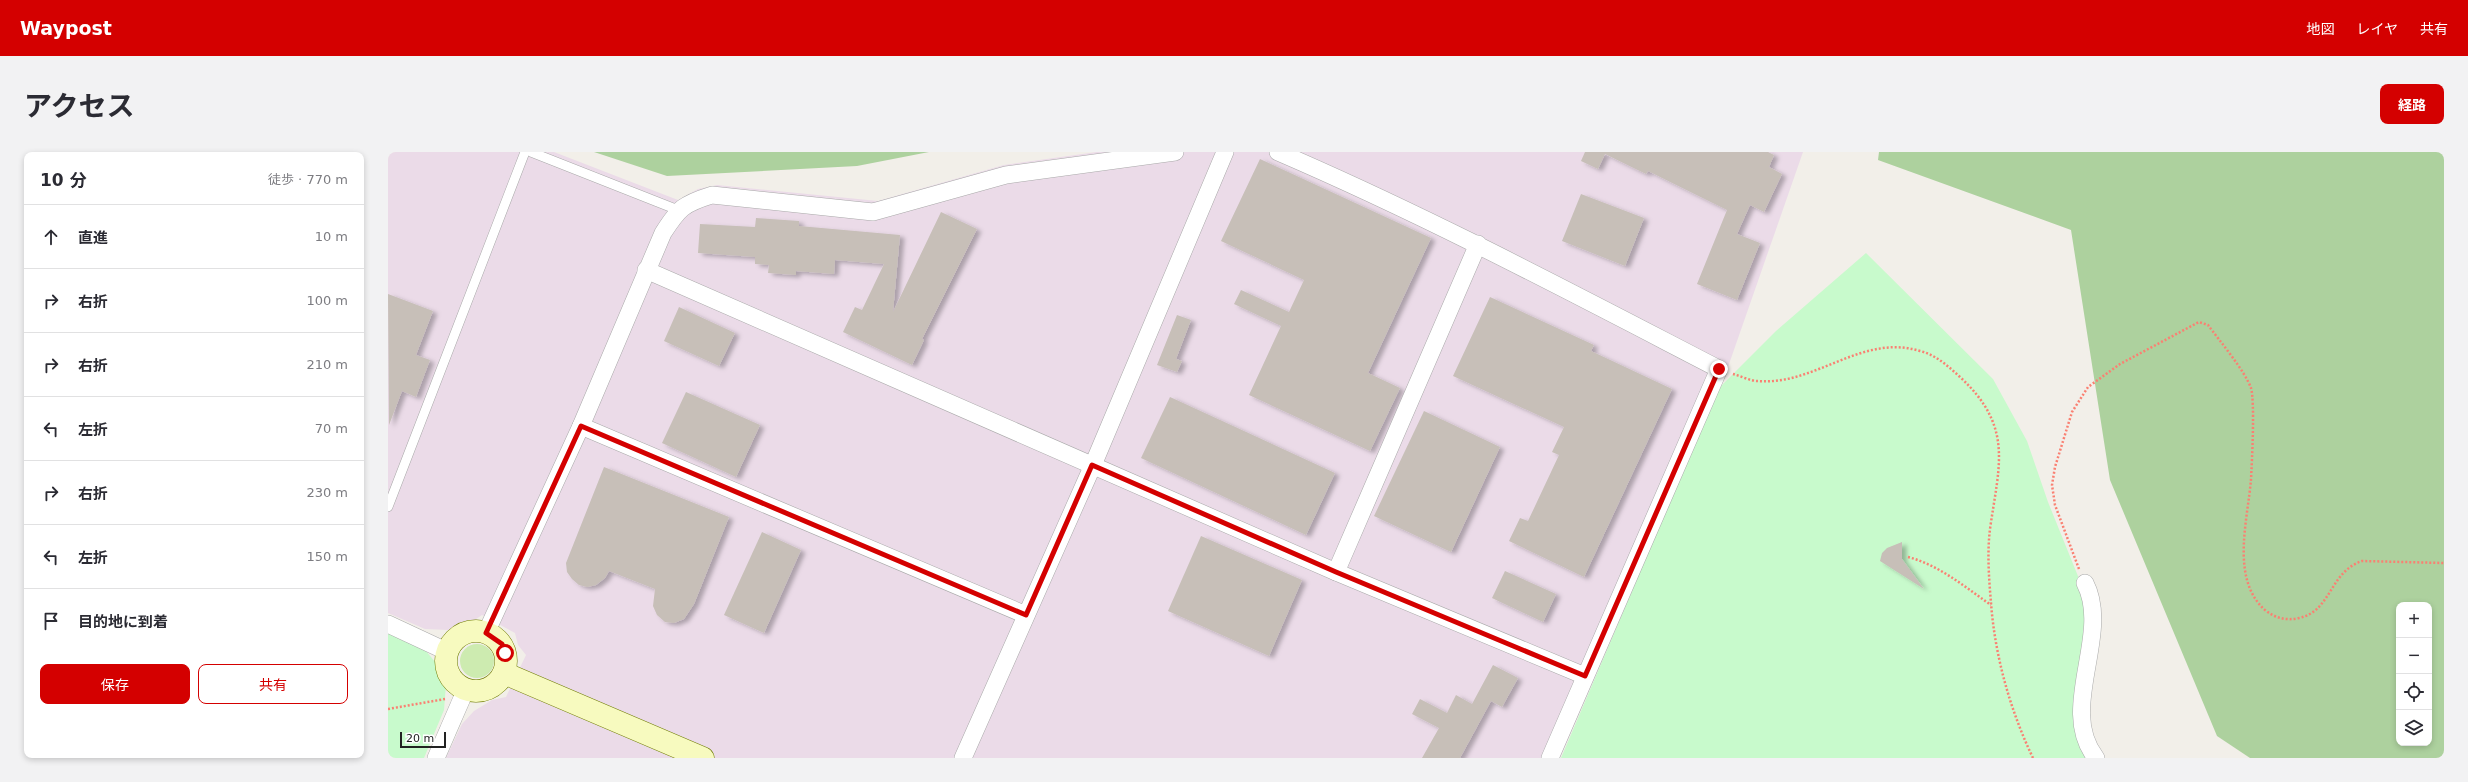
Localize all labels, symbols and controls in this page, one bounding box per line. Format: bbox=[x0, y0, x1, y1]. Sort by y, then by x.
text: Waypost bbox=[20, 17, 112, 39]
text: 地図 bbox=[2306, 21, 2334, 37]
text: レイヤ bbox=[2356, 21, 2398, 37]
text: 共有 bbox=[2420, 21, 2448, 37]
button: 経路 bbox=[2380, 84, 2444, 124]
text: アクセス bbox=[24, 90, 135, 123]
text: 10 分 bbox=[40, 170, 87, 190]
text: 徒歩 · 770 m bbox=[268, 172, 348, 187]
icon: ahead bbox=[40, 226, 62, 248]
text: 直進 bbox=[78, 229, 108, 247]
text: 10 m bbox=[315, 229, 348, 244]
icon: right bbox=[40, 290, 62, 312]
text: 右折 bbox=[78, 293, 108, 311]
text: 100 m bbox=[306, 293, 348, 308]
icon: right bbox=[40, 354, 62, 376]
text: 右折 bbox=[78, 357, 108, 375]
text: 210 m bbox=[306, 357, 348, 372]
route end bbox=[1710, 360, 1728, 378]
icon: left bbox=[40, 418, 62, 440]
text: 左折 bbox=[78, 421, 108, 439]
text: 70 m bbox=[315, 421, 348, 436]
icon: right bbox=[40, 482, 62, 504]
text: 右折 bbox=[78, 485, 108, 503]
text: 230 m bbox=[306, 485, 348, 500]
icon: left bbox=[40, 546, 62, 568]
text: 左折 bbox=[78, 549, 108, 567]
text: 150 m bbox=[306, 549, 348, 564]
map controls bbox=[2396, 602, 2432, 746]
button: + bbox=[2396, 602, 2432, 638]
icon: arrive bbox=[40, 610, 62, 632]
text: 目的地に到着 bbox=[78, 613, 168, 631]
button: − bbox=[2396, 638, 2432, 674]
route start bbox=[496, 644, 514, 662]
button: 保存 bbox=[40, 664, 190, 704]
button: 共有 bbox=[198, 664, 348, 704]
button: locate bbox=[2396, 674, 2432, 710]
button: layers bbox=[2396, 710, 2432, 746]
scale bar bbox=[400, 730, 446, 749]
text: 20 m bbox=[406, 732, 434, 745]

